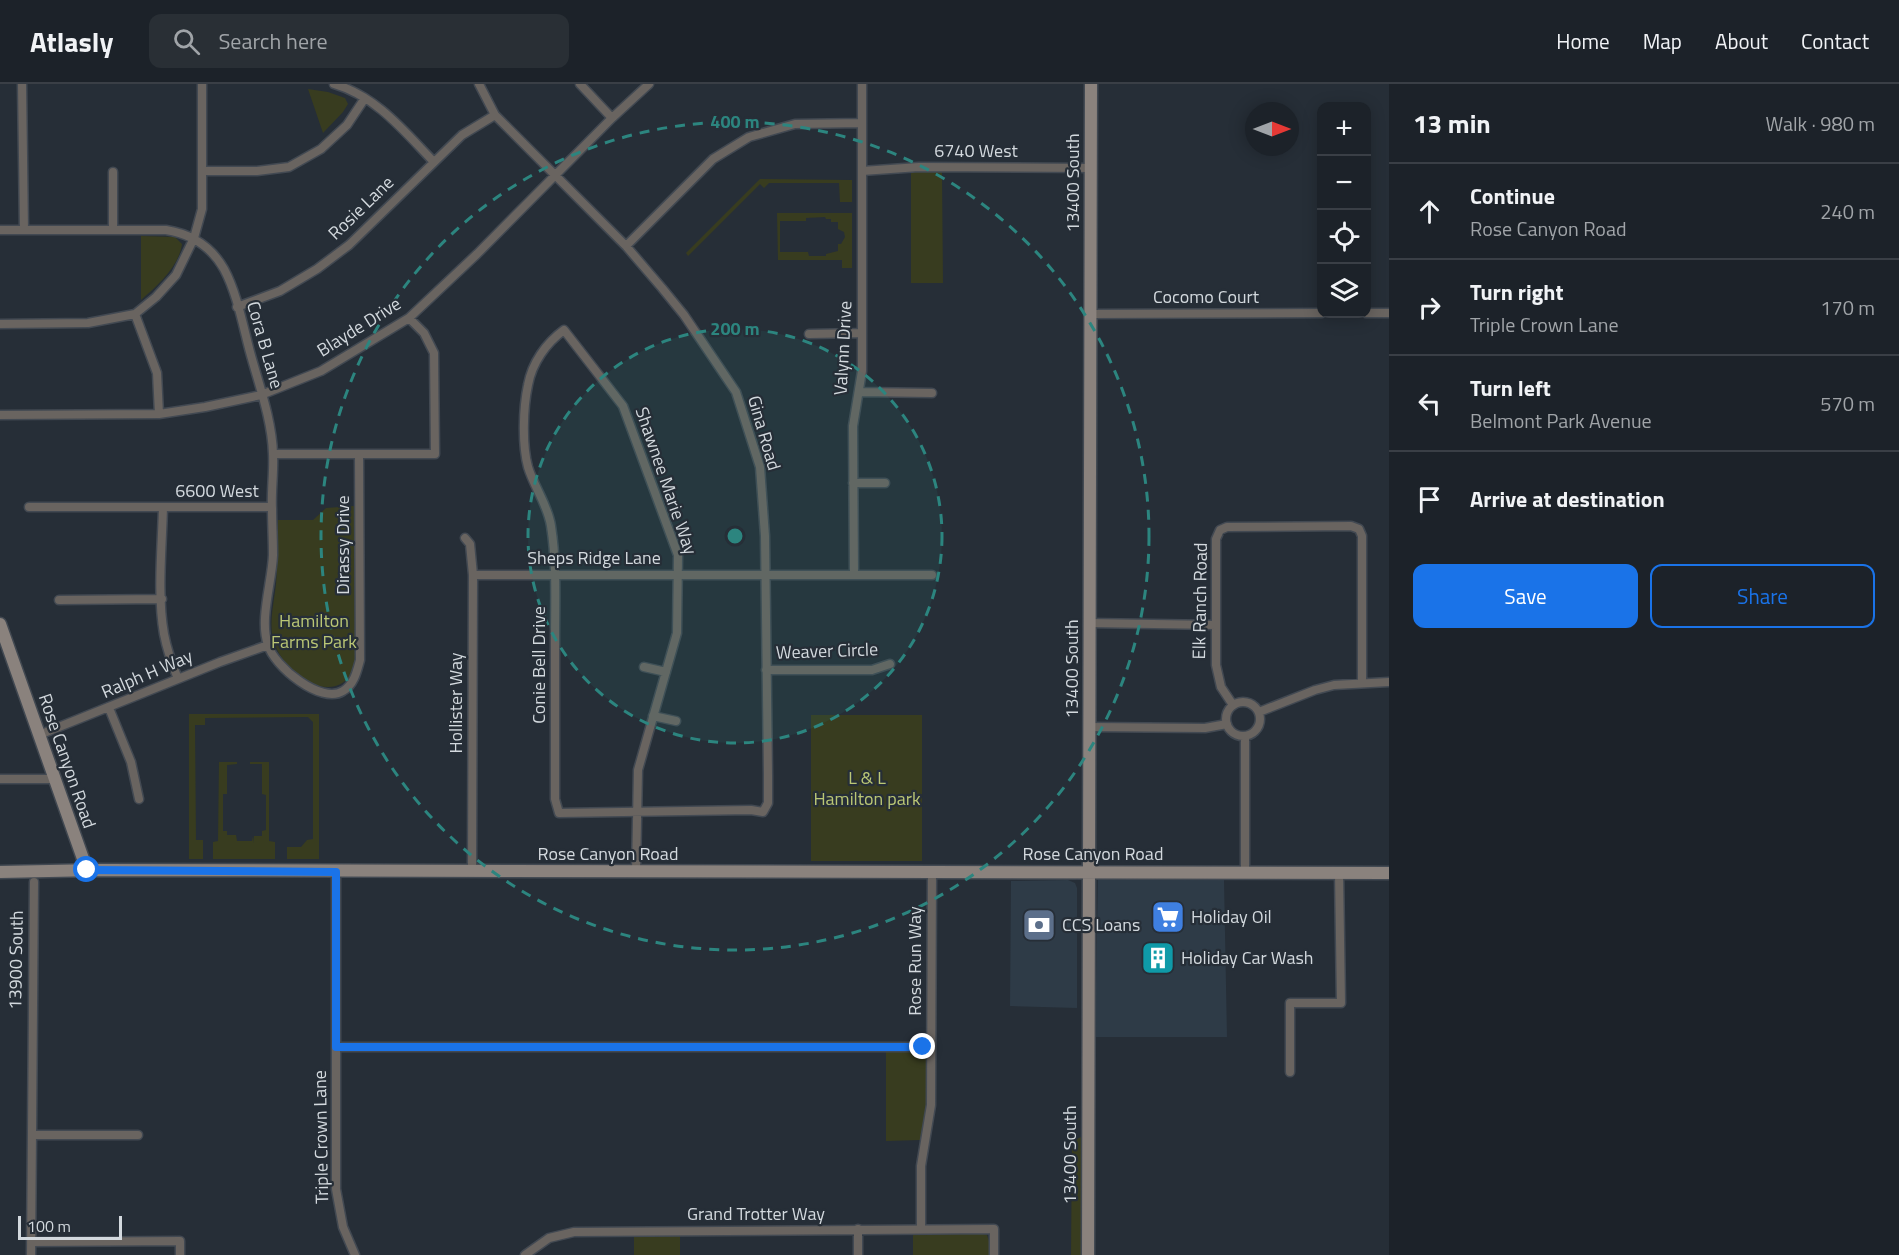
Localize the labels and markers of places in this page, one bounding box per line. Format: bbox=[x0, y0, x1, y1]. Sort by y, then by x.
centre of rings bbox=[725, 526, 745, 546]
supermarket icon: Holiday Oil bbox=[1150, 899, 1186, 935]
place label: Holiday Oil bbox=[1191, 903, 1272, 930]
bank icon: CCS Loans bbox=[1021, 907, 1057, 943]
place label: CCS Loans bbox=[1062, 911, 1140, 938]
building icon: Holiday Car Wash bbox=[1140, 940, 1176, 976]
place label: Holiday Car Wash bbox=[1181, 944, 1314, 971]

